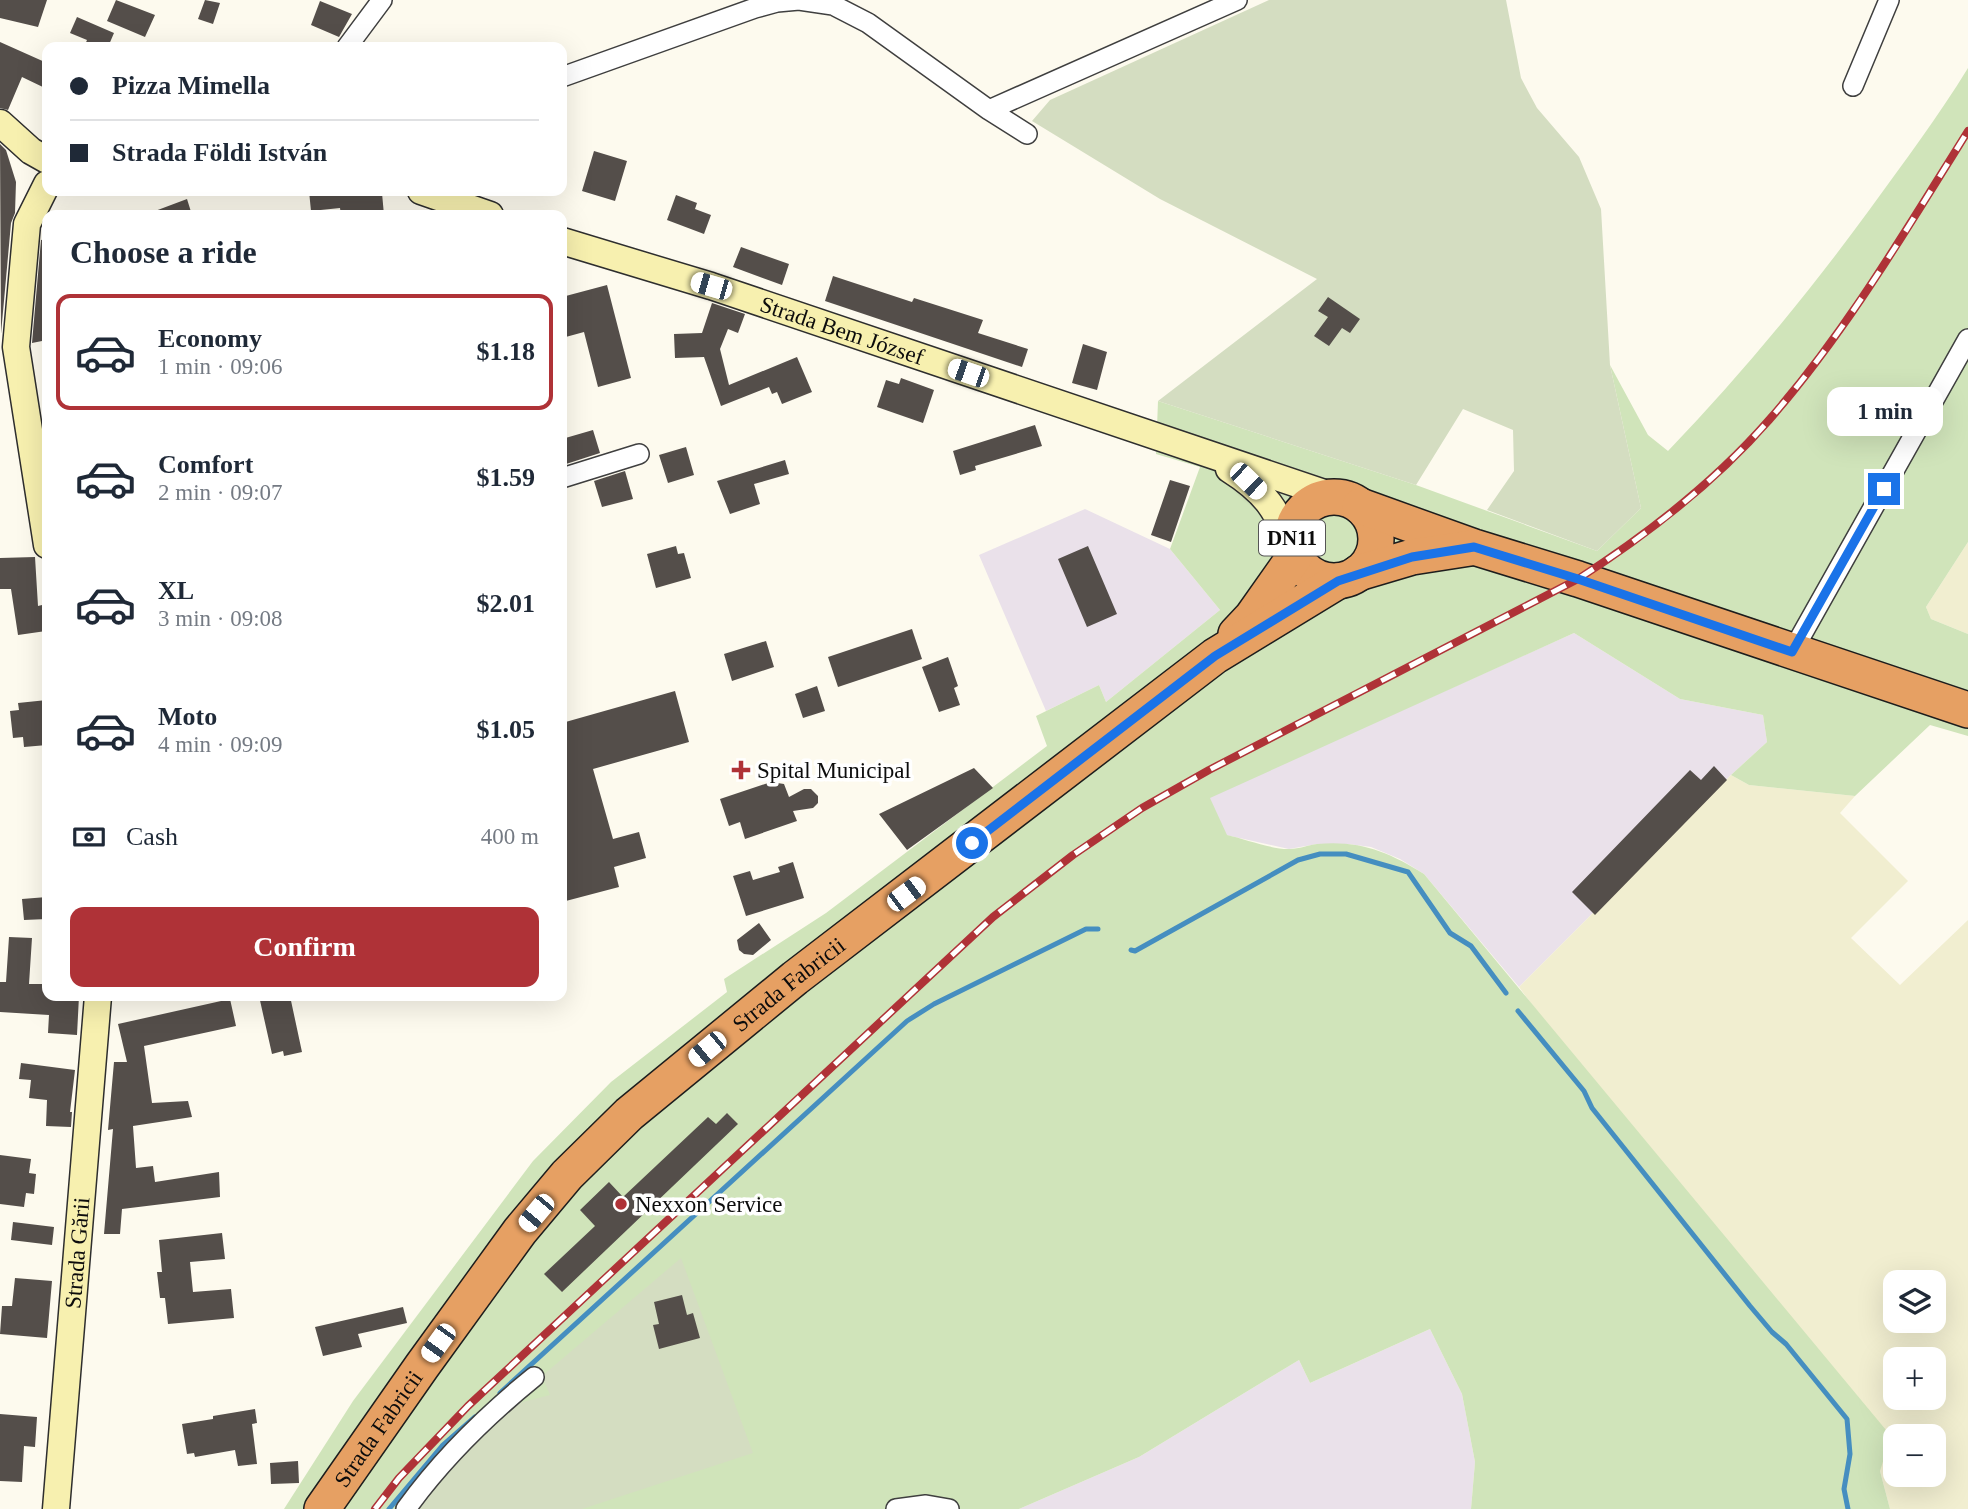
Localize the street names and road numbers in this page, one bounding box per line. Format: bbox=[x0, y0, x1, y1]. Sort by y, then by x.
street label: Strada Bem József bbox=[757, 291, 928, 370]
road number: DN11 bbox=[1259, 520, 1325, 556]
street label: Strada Fabricii bbox=[727, 932, 849, 1037]
street label: Strada Gării bbox=[60, 1196, 94, 1310]
street label: Strada Fabricii bbox=[329, 1366, 427, 1492]

